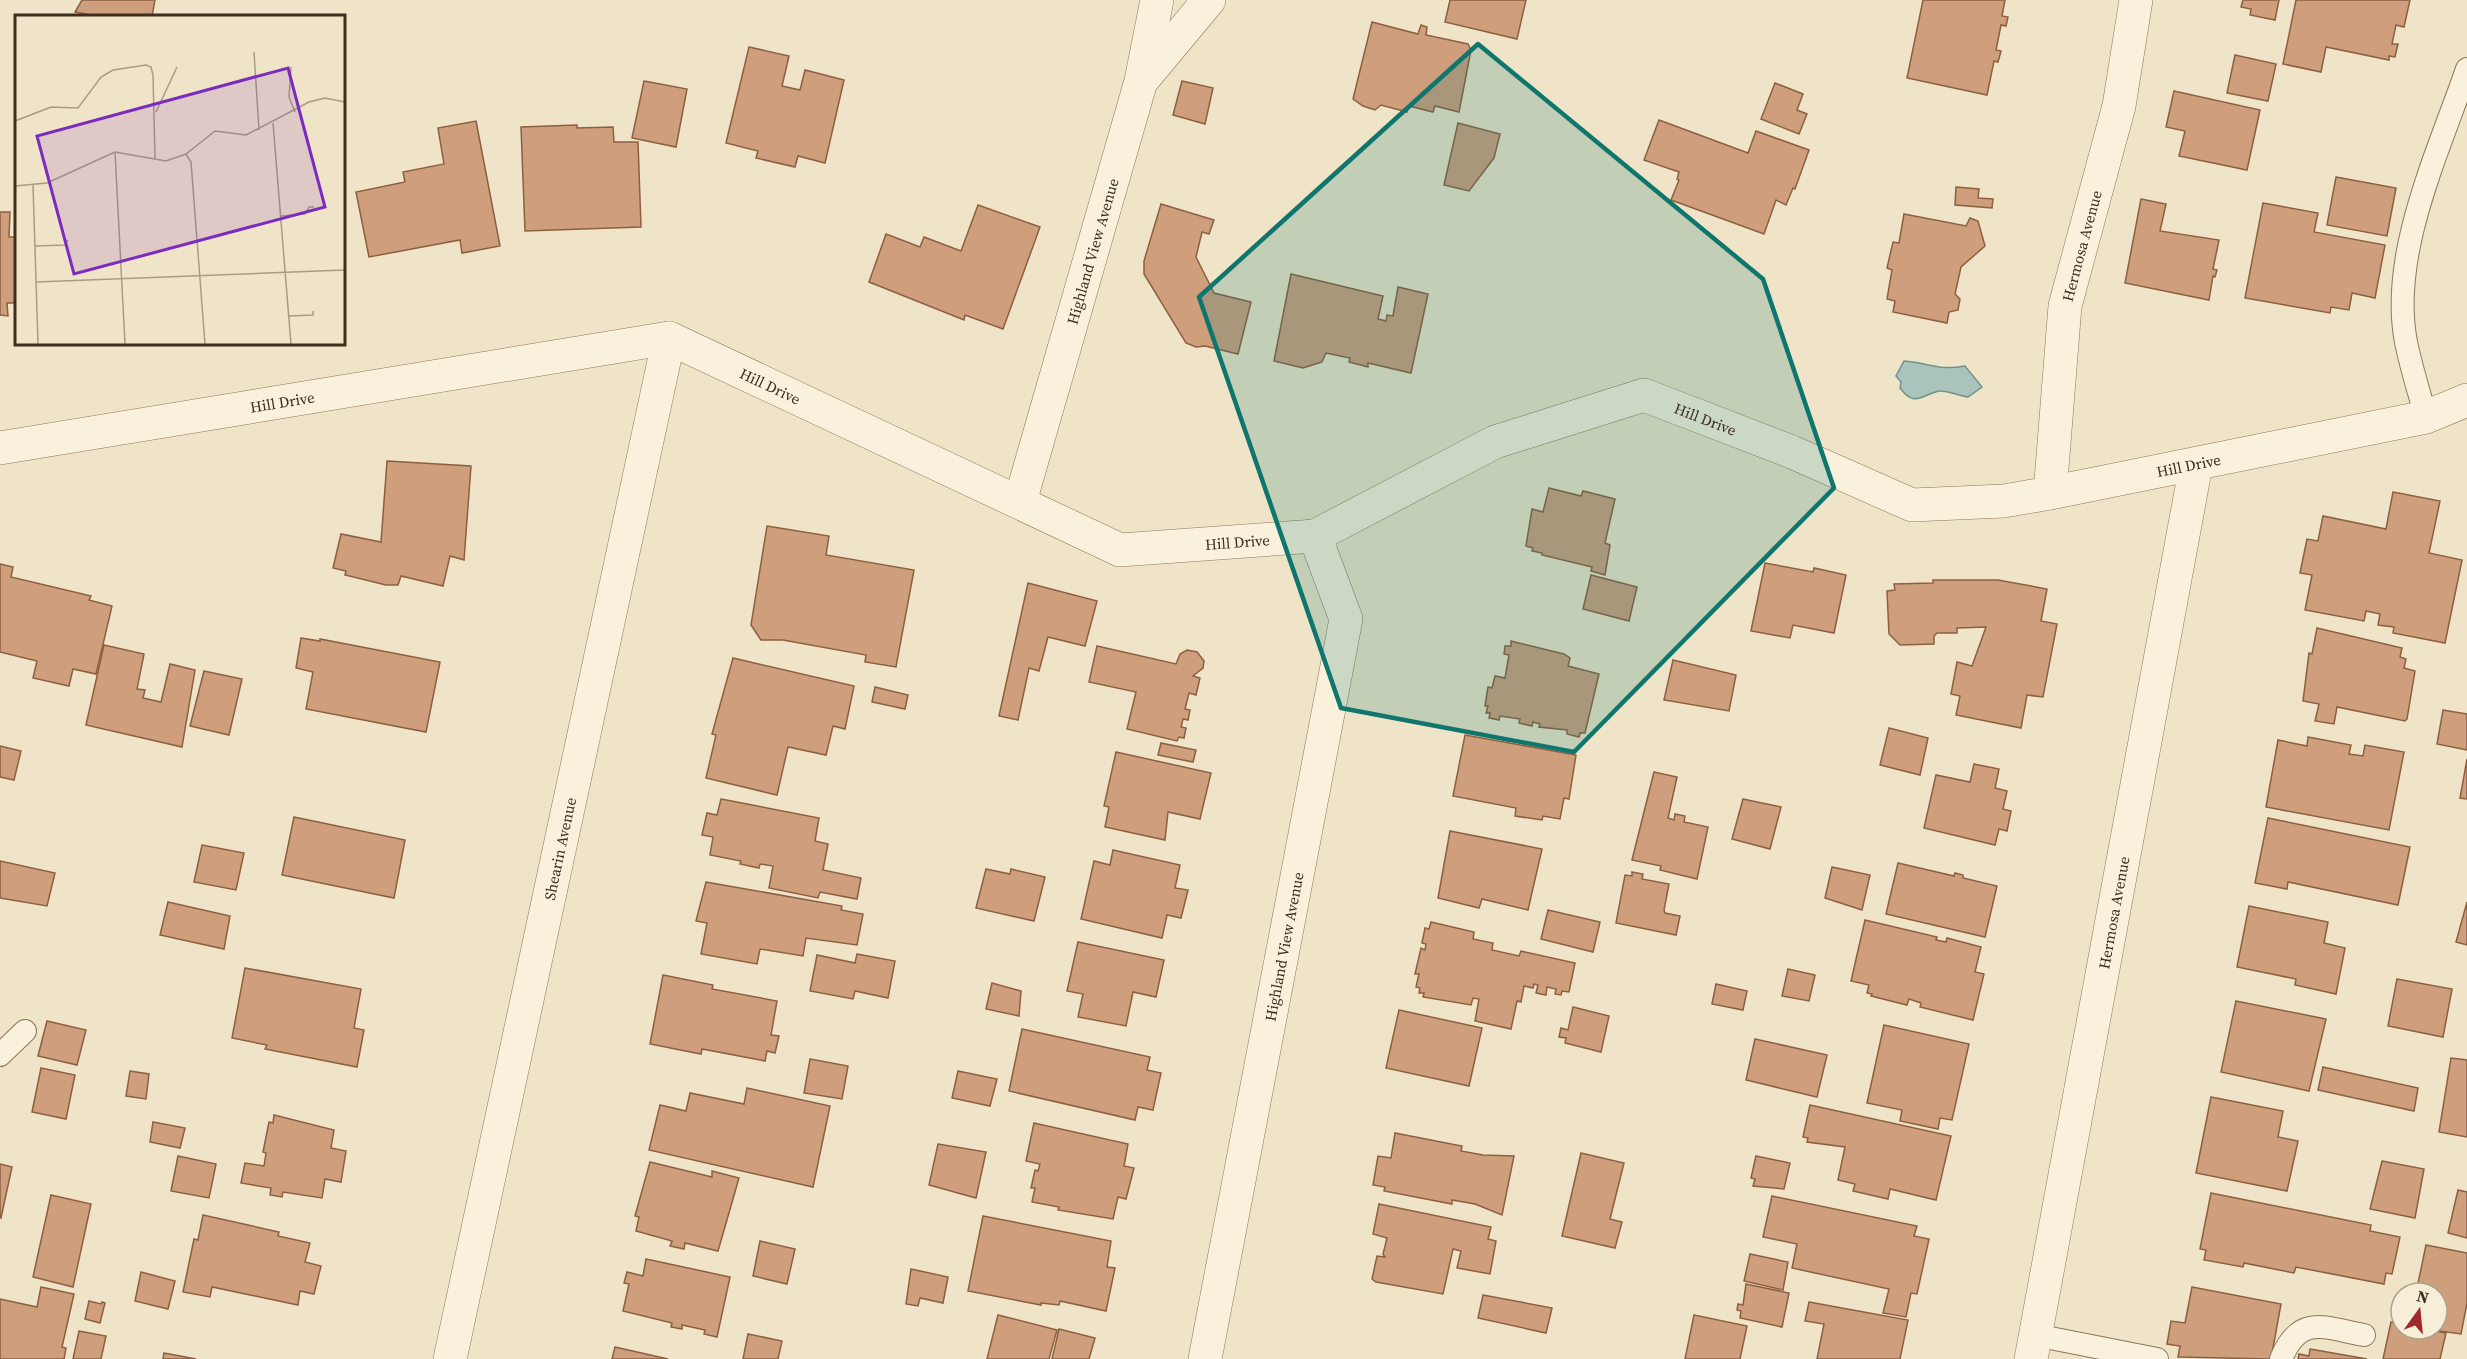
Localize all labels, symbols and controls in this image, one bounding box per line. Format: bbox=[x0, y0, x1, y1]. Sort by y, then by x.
inset map bbox=[15, 15, 345, 345]
street label: Highland View Avenue bbox=[1061, 175, 1123, 327]
street label: Hermosa Avenue bbox=[2056, 188, 2106, 304]
street label: Hill Drive bbox=[737, 362, 805, 409]
street label: Hill Drive bbox=[248, 386, 316, 417]
street label: Hill Drive bbox=[1671, 397, 1740, 440]
street label: Hill Drive bbox=[2155, 448, 2223, 482]
street label: Hill Drive bbox=[1204, 529, 1271, 554]
street label: Shearin Avenue bbox=[538, 795, 581, 902]
street label: Hermosa Avenue bbox=[2093, 854, 2134, 971]
street label: Highland View Avenue bbox=[1259, 870, 1308, 1023]
north arrow bbox=[2389, 1281, 2449, 1341]
text: N bbox=[2414, 1284, 2432, 1309]

